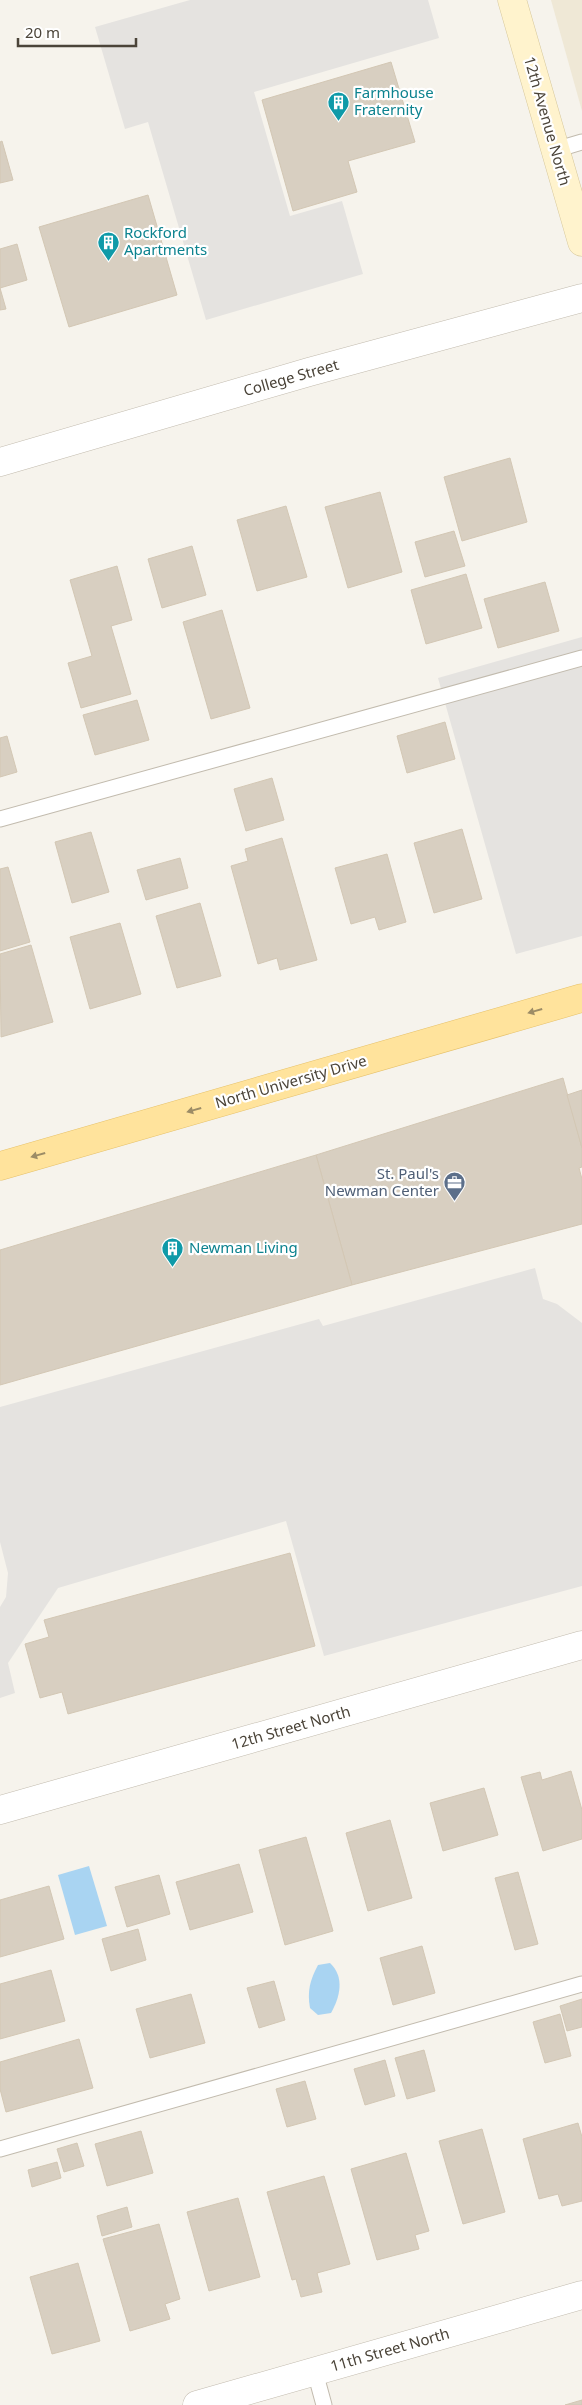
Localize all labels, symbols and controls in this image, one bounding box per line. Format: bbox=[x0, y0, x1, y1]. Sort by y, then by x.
scale bar bbox=[18, 15, 135, 47]
text: 20 m bbox=[25, 22, 60, 42]
street label: 12th Avenue North bbox=[520, 54, 576, 188]
place label: Farmhouse Fraternity bbox=[354, 82, 434, 119]
building icon: Farmhouse Fraternity bbox=[326, 90, 350, 121]
place label: Rockford Apartments bbox=[124, 222, 207, 259]
building icon: Rockford Apartments bbox=[96, 230, 120, 261]
street label: College Street bbox=[241, 354, 341, 400]
one-way arrow bbox=[528, 1008, 543, 1016]
street label: North University Drive bbox=[213, 1050, 369, 1112]
one-way arrow bbox=[187, 1107, 202, 1115]
one-way arrow bbox=[30, 1152, 45, 1160]
place label: St. Paul's Newman Center bbox=[325, 1163, 439, 1200]
office icon: St. Paul's Newman Center bbox=[443, 1171, 467, 1202]
building icon: Newman Living bbox=[161, 1236, 185, 1267]
place label: Newman Living bbox=[189, 1237, 298, 1257]
street label: 12th Street North bbox=[229, 1700, 353, 1754]
street label: 11th Street North bbox=[328, 2322, 452, 2376]

